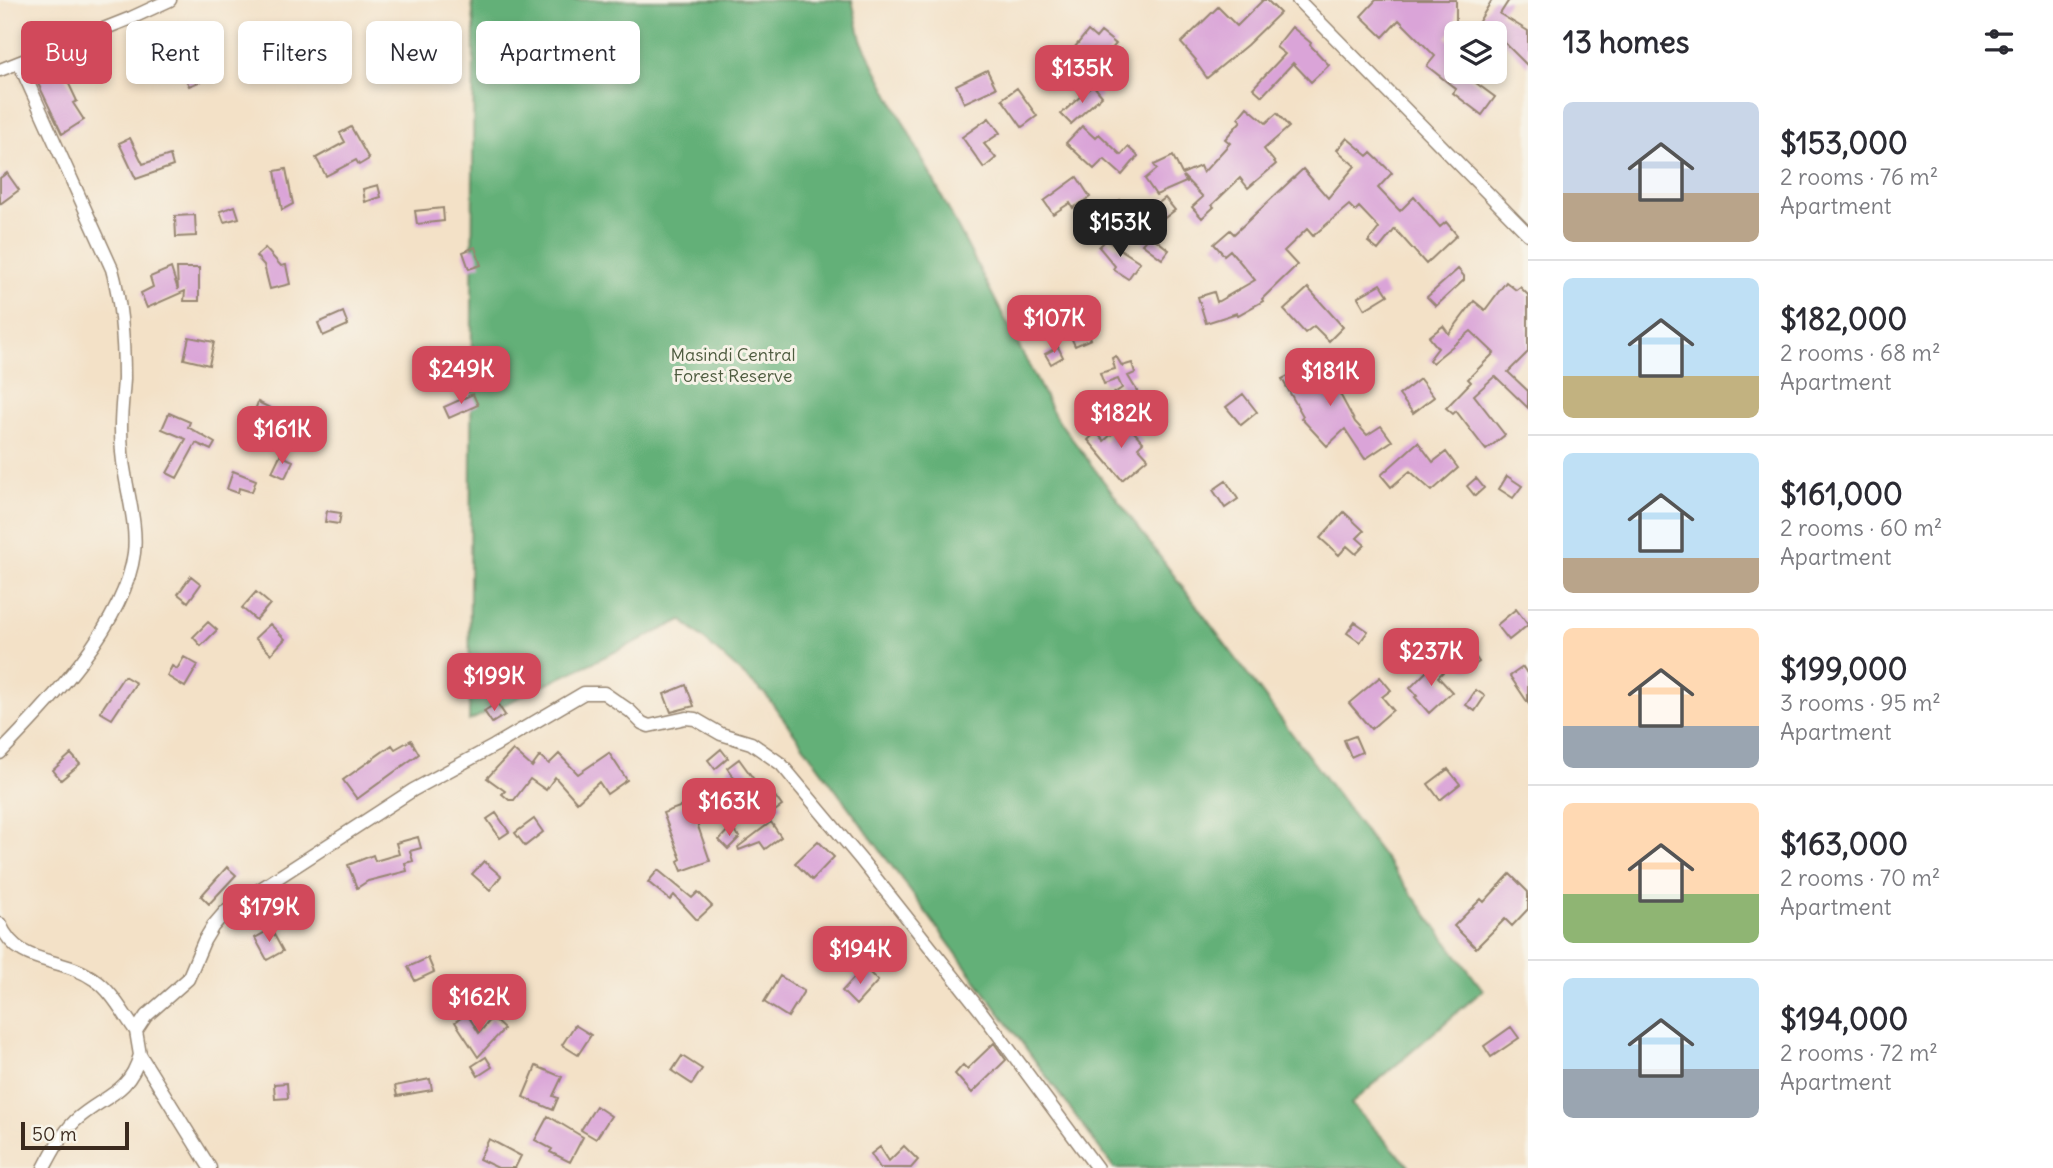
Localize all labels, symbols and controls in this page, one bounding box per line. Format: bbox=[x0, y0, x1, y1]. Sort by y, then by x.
chip: Buy bbox=[21, 21, 112, 84]
chip: Rent bbox=[126, 21, 224, 84]
chip: Filters bbox=[238, 21, 352, 84]
chip: New bbox=[366, 21, 462, 84]
chip: Apartment bbox=[476, 21, 640, 84]
map controls bbox=[1444, 21, 1507, 84]
button: layers bbox=[1444, 21, 1507, 84]
text: 13 homes bbox=[1563, 23, 1689, 61]
icon: filters bbox=[1980, 23, 2018, 61]
pin: $135K bbox=[1033, 46, 1131, 105]
text: $135K bbox=[1051, 53, 1113, 82]
text: $153,000 bbox=[1780, 124, 1908, 162]
icon: home bbox=[1619, 130, 1703, 214]
text: 2 rooms · 76 m² bbox=[1780, 162, 1938, 191]
text: Apartment bbox=[1780, 191, 1892, 220]
pin: $153K bbox=[1071, 200, 1169, 259]
text: $153K bbox=[1089, 207, 1151, 236]
pin: $107K bbox=[1005, 296, 1103, 355]
text: $182,000 bbox=[1780, 300, 1907, 338]
text: $107K bbox=[1023, 303, 1085, 332]
icon: home bbox=[1619, 306, 1703, 390]
text: 2 rooms · 68 m² bbox=[1780, 338, 1941, 367]
park label: Masindi Central Forest Reserve bbox=[670, 343, 796, 387]
pin: $249K bbox=[412, 346, 510, 406]
pin: $181K bbox=[1281, 348, 1379, 408]
text: $249K bbox=[428, 354, 494, 383]
text: $181K bbox=[1301, 356, 1359, 385]
text: Apartment bbox=[1780, 367, 1892, 396]
pin: $182K bbox=[1072, 391, 1170, 450]
text: $182K bbox=[1090, 398, 1152, 427]
pin: $161K bbox=[233, 406, 331, 466]
text: $161K bbox=[253, 414, 311, 443]
text: $161,000 bbox=[1780, 475, 1903, 513]
icon: home bbox=[1619, 481, 1703, 565]
text: 2 rooms · 60 m² bbox=[1780, 513, 1942, 542]
text: Apartment bbox=[1780, 542, 1892, 571]
pin: $237K bbox=[1382, 628, 1480, 688]
text: $237K bbox=[1399, 636, 1463, 665]
text: $199,000 bbox=[1780, 650, 1907, 688]
pin: $199K bbox=[445, 654, 543, 713]
icon: home bbox=[1619, 656, 1703, 740]
text: $199K bbox=[463, 661, 525, 690]
text: 3 rooms · 95 m² bbox=[1780, 688, 1941, 717]
text: Apartment bbox=[1780, 717, 1892, 746]
pin: $163K bbox=[680, 778, 778, 838]
text: $163K bbox=[698, 786, 760, 815]
text: $163,000 bbox=[1780, 825, 1908, 863]
icon: home bbox=[1619, 831, 1703, 915]
text: 2 rooms · 70 m² bbox=[1780, 863, 1940, 892]
pin: $179K bbox=[220, 884, 318, 944]
text: $179K bbox=[239, 892, 299, 921]
text: Apartment bbox=[1780, 892, 1892, 921]
pin: $194K bbox=[811, 926, 909, 986]
text: $194K bbox=[829, 934, 891, 963]
pin: $162K bbox=[430, 974, 528, 1034]
text: $162K bbox=[448, 982, 510, 1011]
text: $194,000 bbox=[1780, 1000, 1908, 1038]
icon: home bbox=[1619, 1006, 1703, 1090]
text: 2 rooms · 72 m² bbox=[1780, 1038, 1938, 1067]
text: Apartment bbox=[1780, 1067, 1892, 1096]
scale bar bbox=[21, 1119, 130, 1151]
text: 50 m bbox=[32, 1122, 77, 1146]

